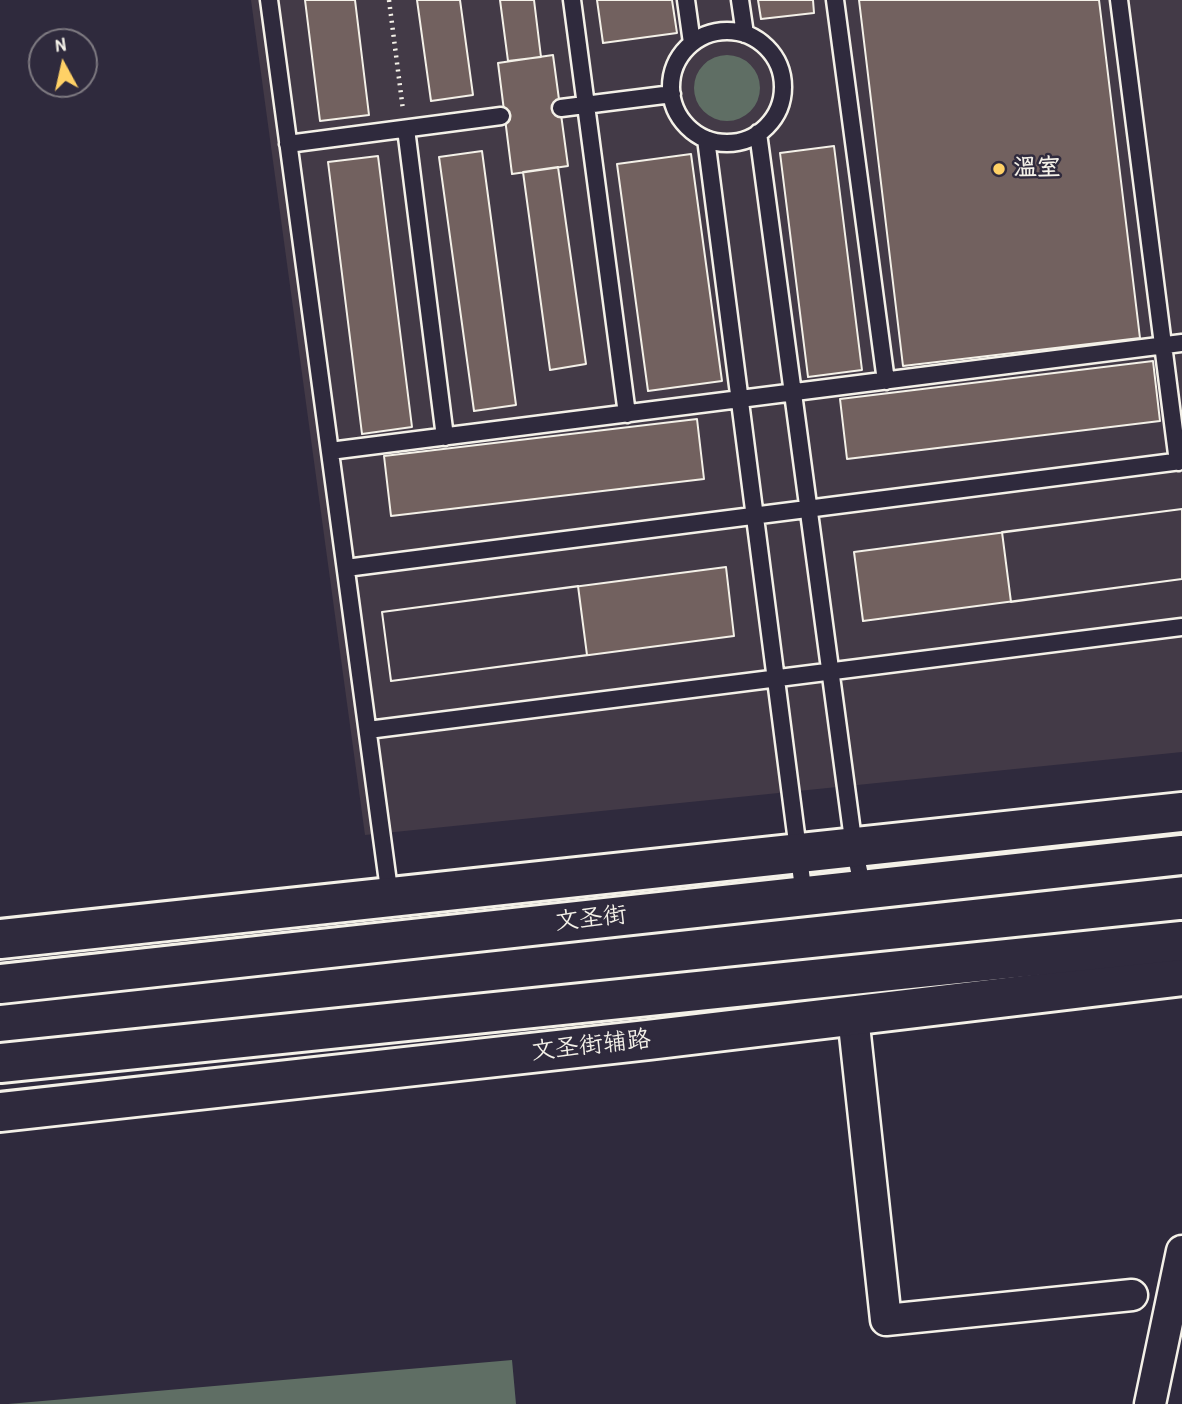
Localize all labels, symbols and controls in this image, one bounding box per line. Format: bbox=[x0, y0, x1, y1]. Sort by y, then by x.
north arrow bbox=[28, 28, 98, 98]
text: N bbox=[54, 31, 67, 58]
place label: 温室 bbox=[1013, 155, 1061, 183]
marker: 温室 bbox=[991, 161, 1007, 177]
street label: 文圣街 bbox=[554, 901, 628, 937]
street label: 文圣街辅路 bbox=[530, 1025, 652, 1067]

